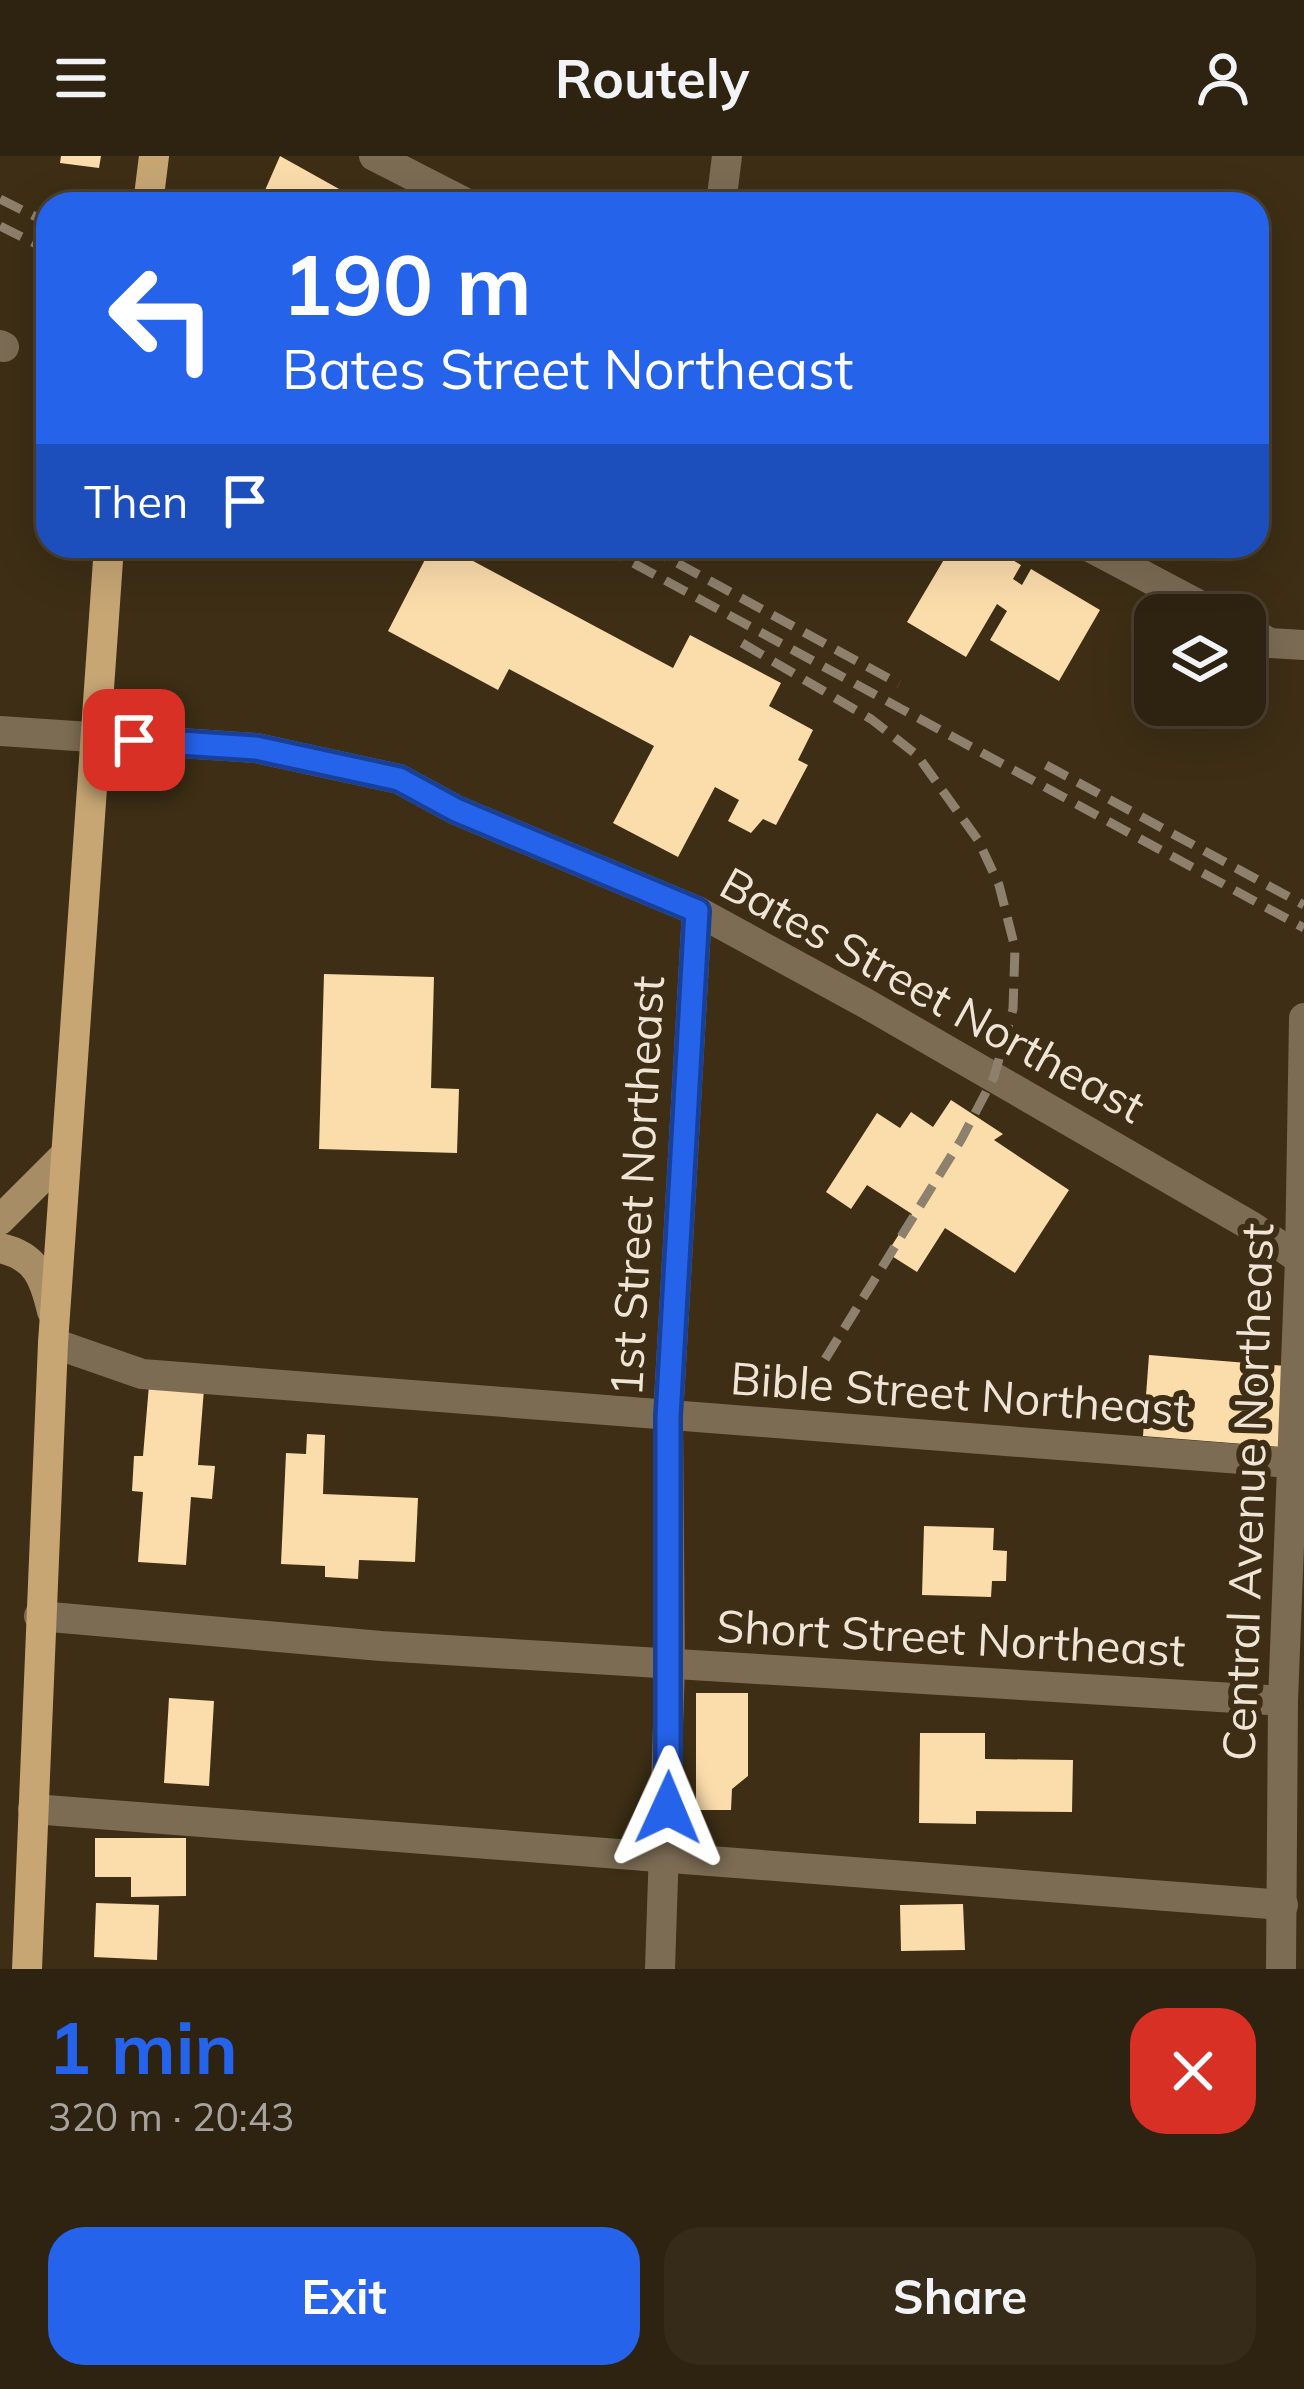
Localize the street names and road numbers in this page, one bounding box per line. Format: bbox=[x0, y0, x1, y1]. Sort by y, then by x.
street label: Bates Street Northeast bbox=[711, 854, 1155, 1134]
street label: 1st Street Northeast bbox=[597, 974, 675, 1398]
street label: Central Avenue Northeast bbox=[1210, 1222, 1284, 1762]
street label: Bible Street Northeast bbox=[729, 1349, 1191, 1437]
street label: Short Street Northeast bbox=[715, 1597, 1187, 1677]

